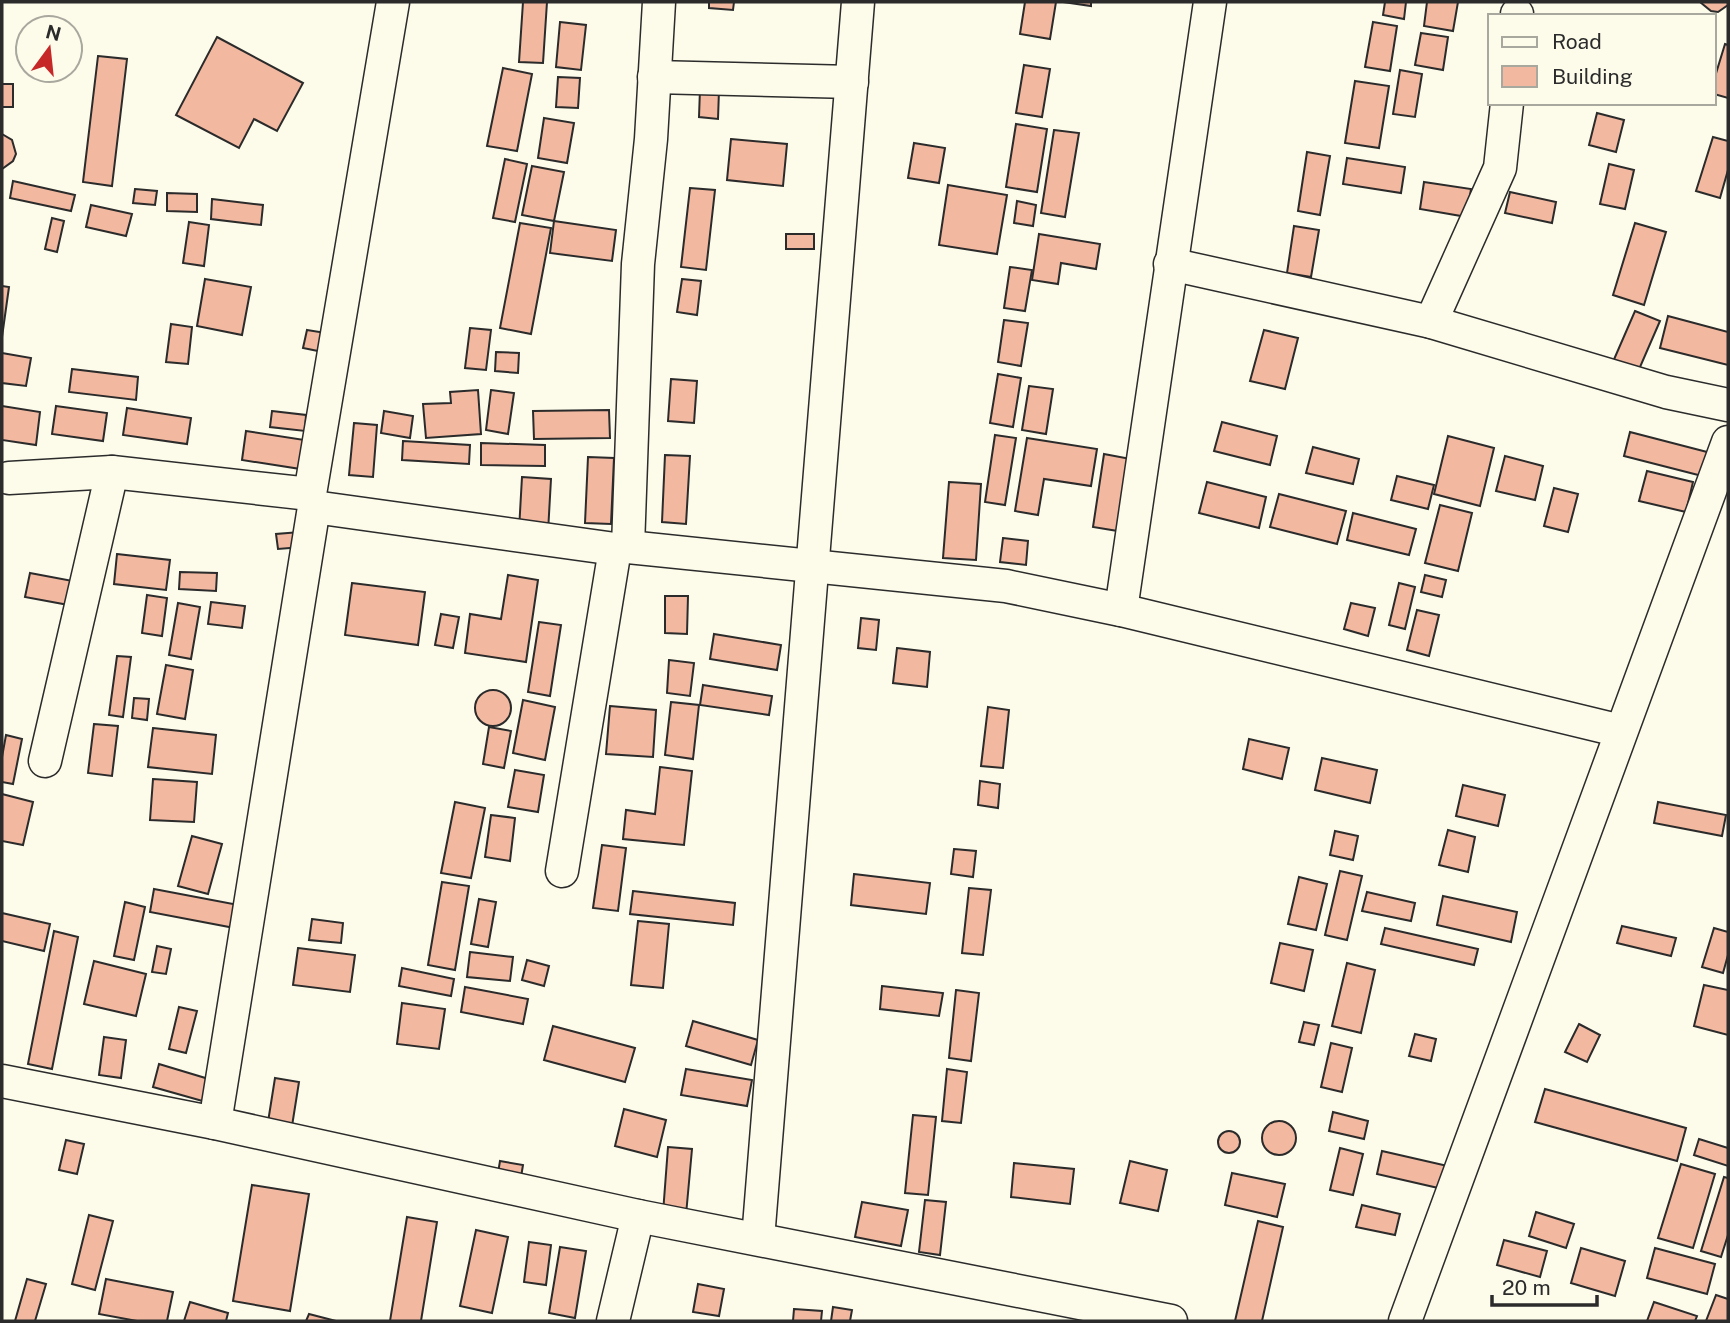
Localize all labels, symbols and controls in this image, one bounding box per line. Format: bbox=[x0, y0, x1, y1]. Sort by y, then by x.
north arrow bbox=[14, 14, 84, 84]
legend bbox=[1488, 14, 1716, 105]
text: N bbox=[43, 20, 63, 45]
text: Road bbox=[1552, 29, 1602, 54]
text: Building bbox=[1552, 64, 1633, 89]
scale bar bbox=[1492, 1264, 1597, 1308]
text: 20 m bbox=[1502, 1275, 1551, 1300]

